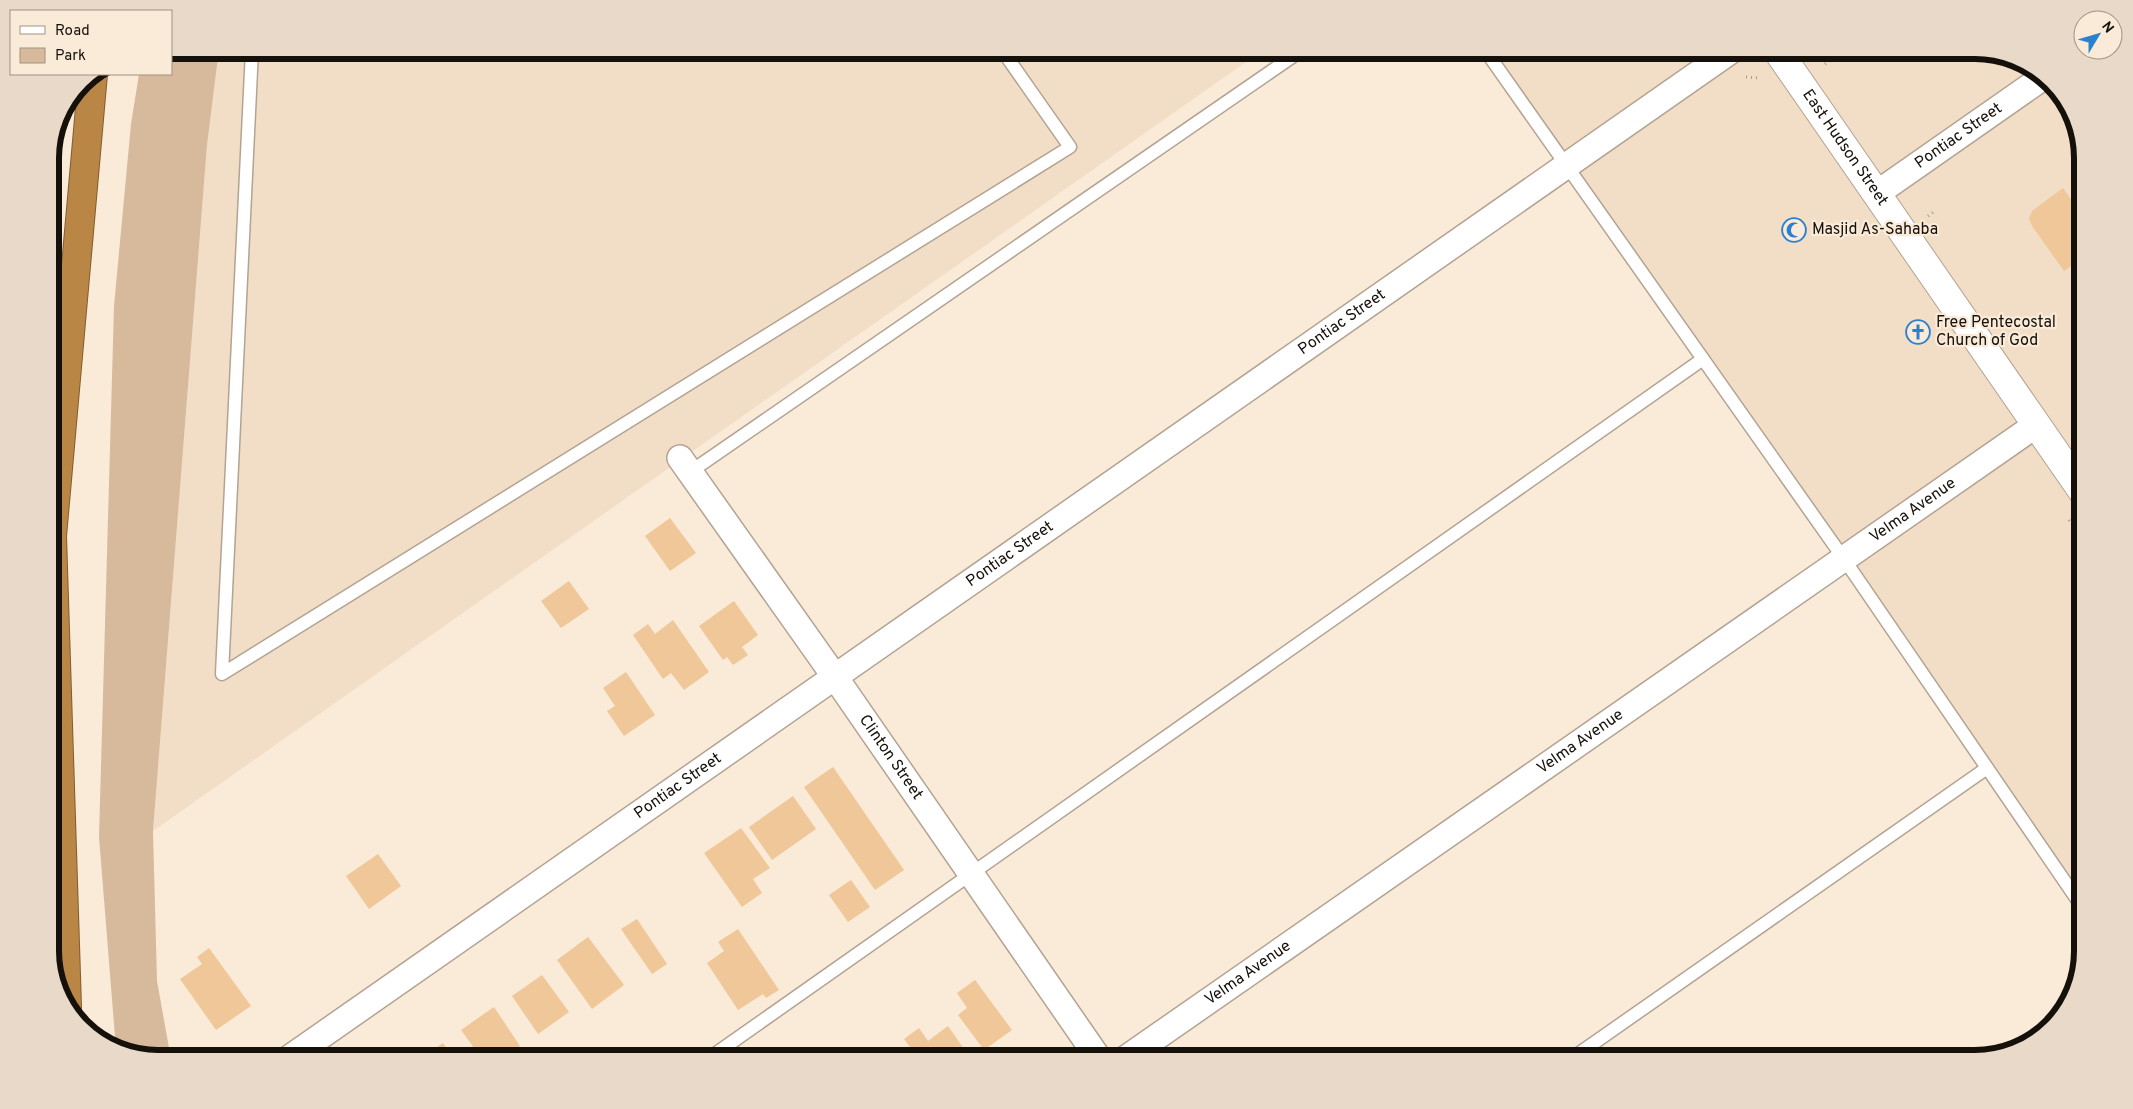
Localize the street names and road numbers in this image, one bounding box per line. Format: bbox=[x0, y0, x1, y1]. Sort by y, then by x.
street label: East Hudson Street bbox=[1797, 86, 1892, 210]
street label: Pontiac Street bbox=[1911, 99, 2006, 174]
street label: Pontiac Street bbox=[1295, 285, 1390, 360]
street label: Velma Avenue bbox=[1866, 474, 1960, 548]
street label: Pontiac Street bbox=[963, 517, 1058, 592]
street label: Velma Avenue bbox=[1534, 705, 1627, 779]
street label: Clinton Street bbox=[854, 711, 927, 804]
street label: Pontiac Street bbox=[631, 749, 726, 824]
street label: Velma Avenue bbox=[1201, 936, 1295, 1010]

